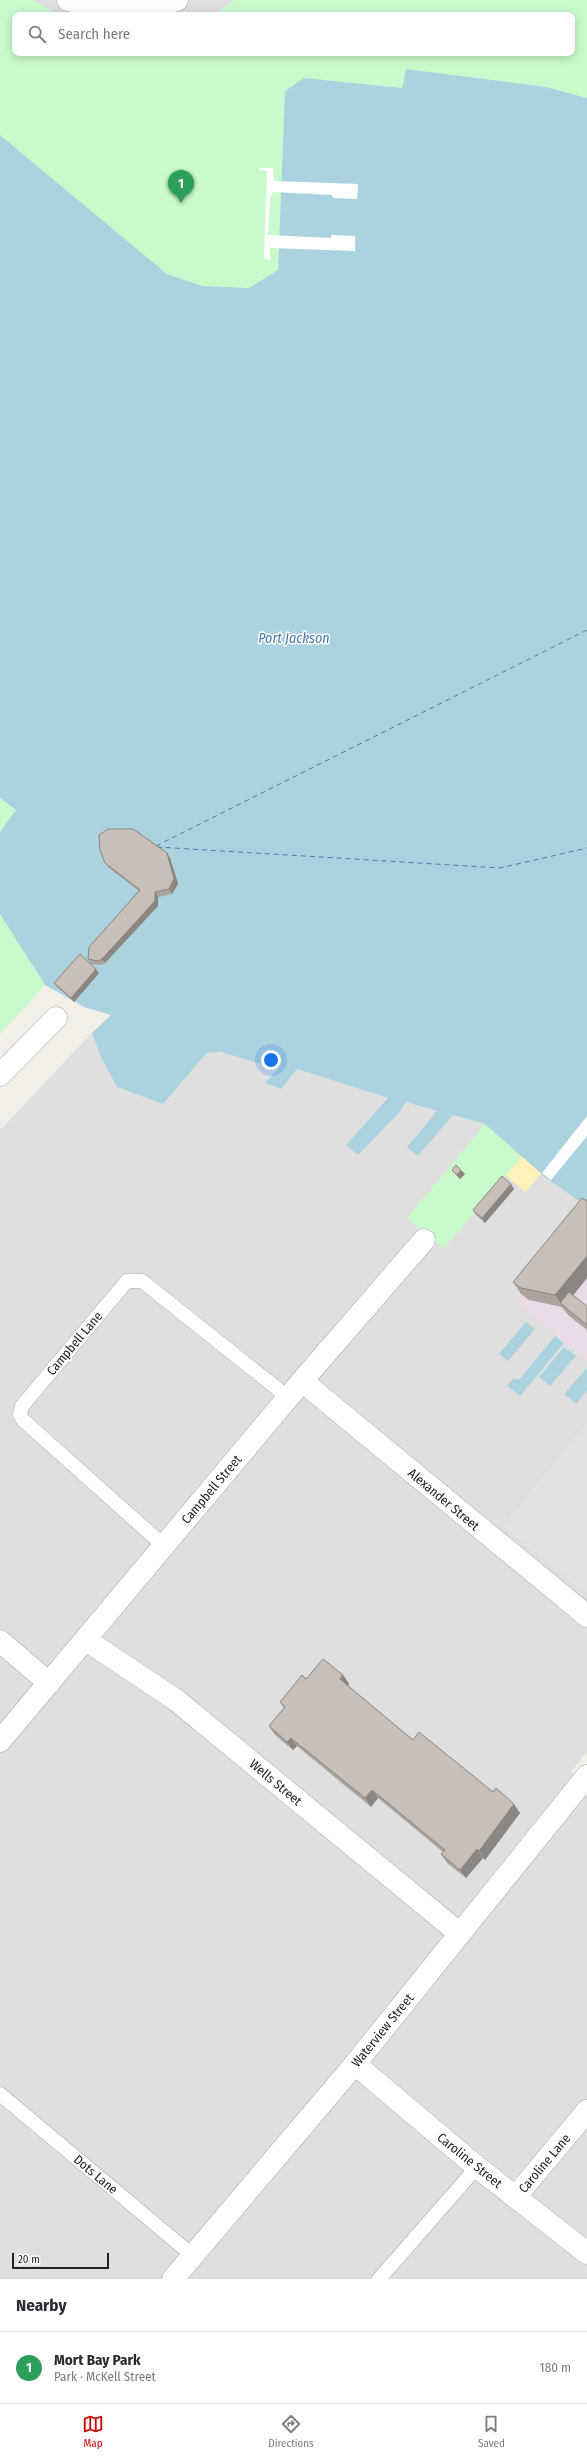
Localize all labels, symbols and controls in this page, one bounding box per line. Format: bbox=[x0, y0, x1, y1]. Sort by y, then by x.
search box bbox=[12, 12, 575, 56]
icon: search bbox=[26, 23, 48, 45]
text: Search here bbox=[58, 25, 130, 43]
pin: 1 bbox=[168, 170, 194, 203]
water label: Port Jackson bbox=[258, 630, 330, 647]
your location bbox=[261, 1050, 281, 1070]
street label: Campbell Lane bbox=[43, 1308, 105, 1378]
street label: Campbell Street bbox=[178, 1451, 245, 1527]
street label: Alexander Street bbox=[405, 1465, 483, 1534]
street label: Wells Street bbox=[247, 1756, 305, 1809]
street label: Waterview Street bbox=[348, 1990, 417, 2070]
street label: Caroline Street bbox=[434, 2130, 506, 2192]
street label: Caroline Lane bbox=[515, 2131, 573, 2196]
street label: Dots Lane bbox=[71, 2152, 121, 2197]
scale bar bbox=[12, 2251, 109, 2270]
text: 20 m bbox=[18, 2253, 40, 2266]
text: Nearby bbox=[16, 2295, 67, 2316]
text: Mort Bay Park bbox=[54, 2351, 141, 2369]
text: 1 bbox=[26, 2360, 32, 2375]
text: 180 m bbox=[540, 2360, 571, 2375]
text: Park · McKell Street bbox=[54, 2369, 156, 2384]
tab: Map bbox=[82, 2413, 104, 2450]
tab: Directions bbox=[268, 2413, 314, 2450]
tab: Saved bbox=[478, 2413, 505, 2450]

